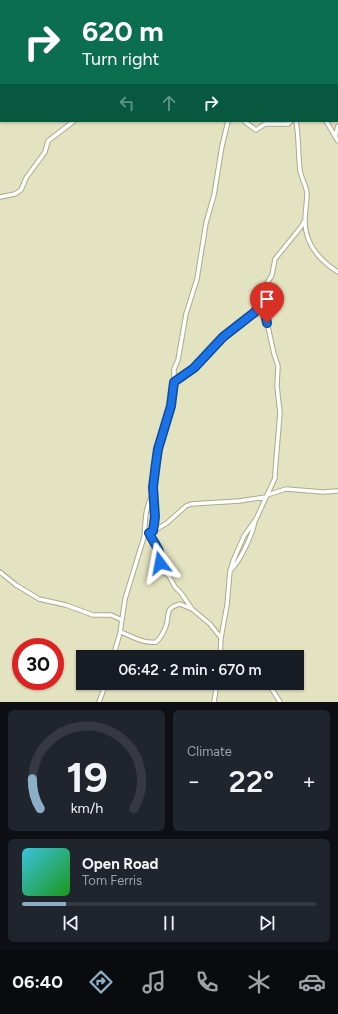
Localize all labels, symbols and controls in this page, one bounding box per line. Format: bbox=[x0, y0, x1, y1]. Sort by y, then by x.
text: 620 m bbox=[82, 14, 164, 48]
icon: right bbox=[16, 16, 68, 68]
text: Turn right bbox=[82, 48, 159, 70]
icon: left bbox=[116, 92, 138, 114]
icon: ahead bbox=[158, 92, 180, 114]
icon: right bbox=[200, 92, 222, 114]
pin bbox=[250, 282, 284, 323]
icon: arrive bbox=[256, 288, 278, 310]
position arrow bbox=[139, 542, 181, 584]
speed limit sign: 30 bbox=[12, 638, 64, 690]
text: 06:42 · 2 min · 670 m bbox=[118, 661, 262, 679]
text: Climate bbox=[187, 744, 232, 759]
text: 19 bbox=[66, 751, 107, 801]
text: 22° bbox=[229, 763, 274, 800]
text: − bbox=[187, 768, 201, 795]
text: + bbox=[302, 768, 316, 795]
text: km/h bbox=[70, 798, 103, 816]
text: Open Road bbox=[82, 855, 159, 873]
text: Tom Ferris bbox=[82, 873, 142, 888]
icon: previous bbox=[60, 912, 82, 934]
icon: pause bbox=[158, 912, 180, 934]
icon: next bbox=[256, 912, 278, 934]
icon: directions bbox=[87, 968, 115, 996]
icon: music bbox=[140, 968, 168, 996]
icon: phone bbox=[193, 968, 221, 996]
icon: climate bbox=[245, 968, 273, 996]
icon: car bbox=[298, 968, 326, 996]
text: 06:40 bbox=[12, 971, 63, 993]

